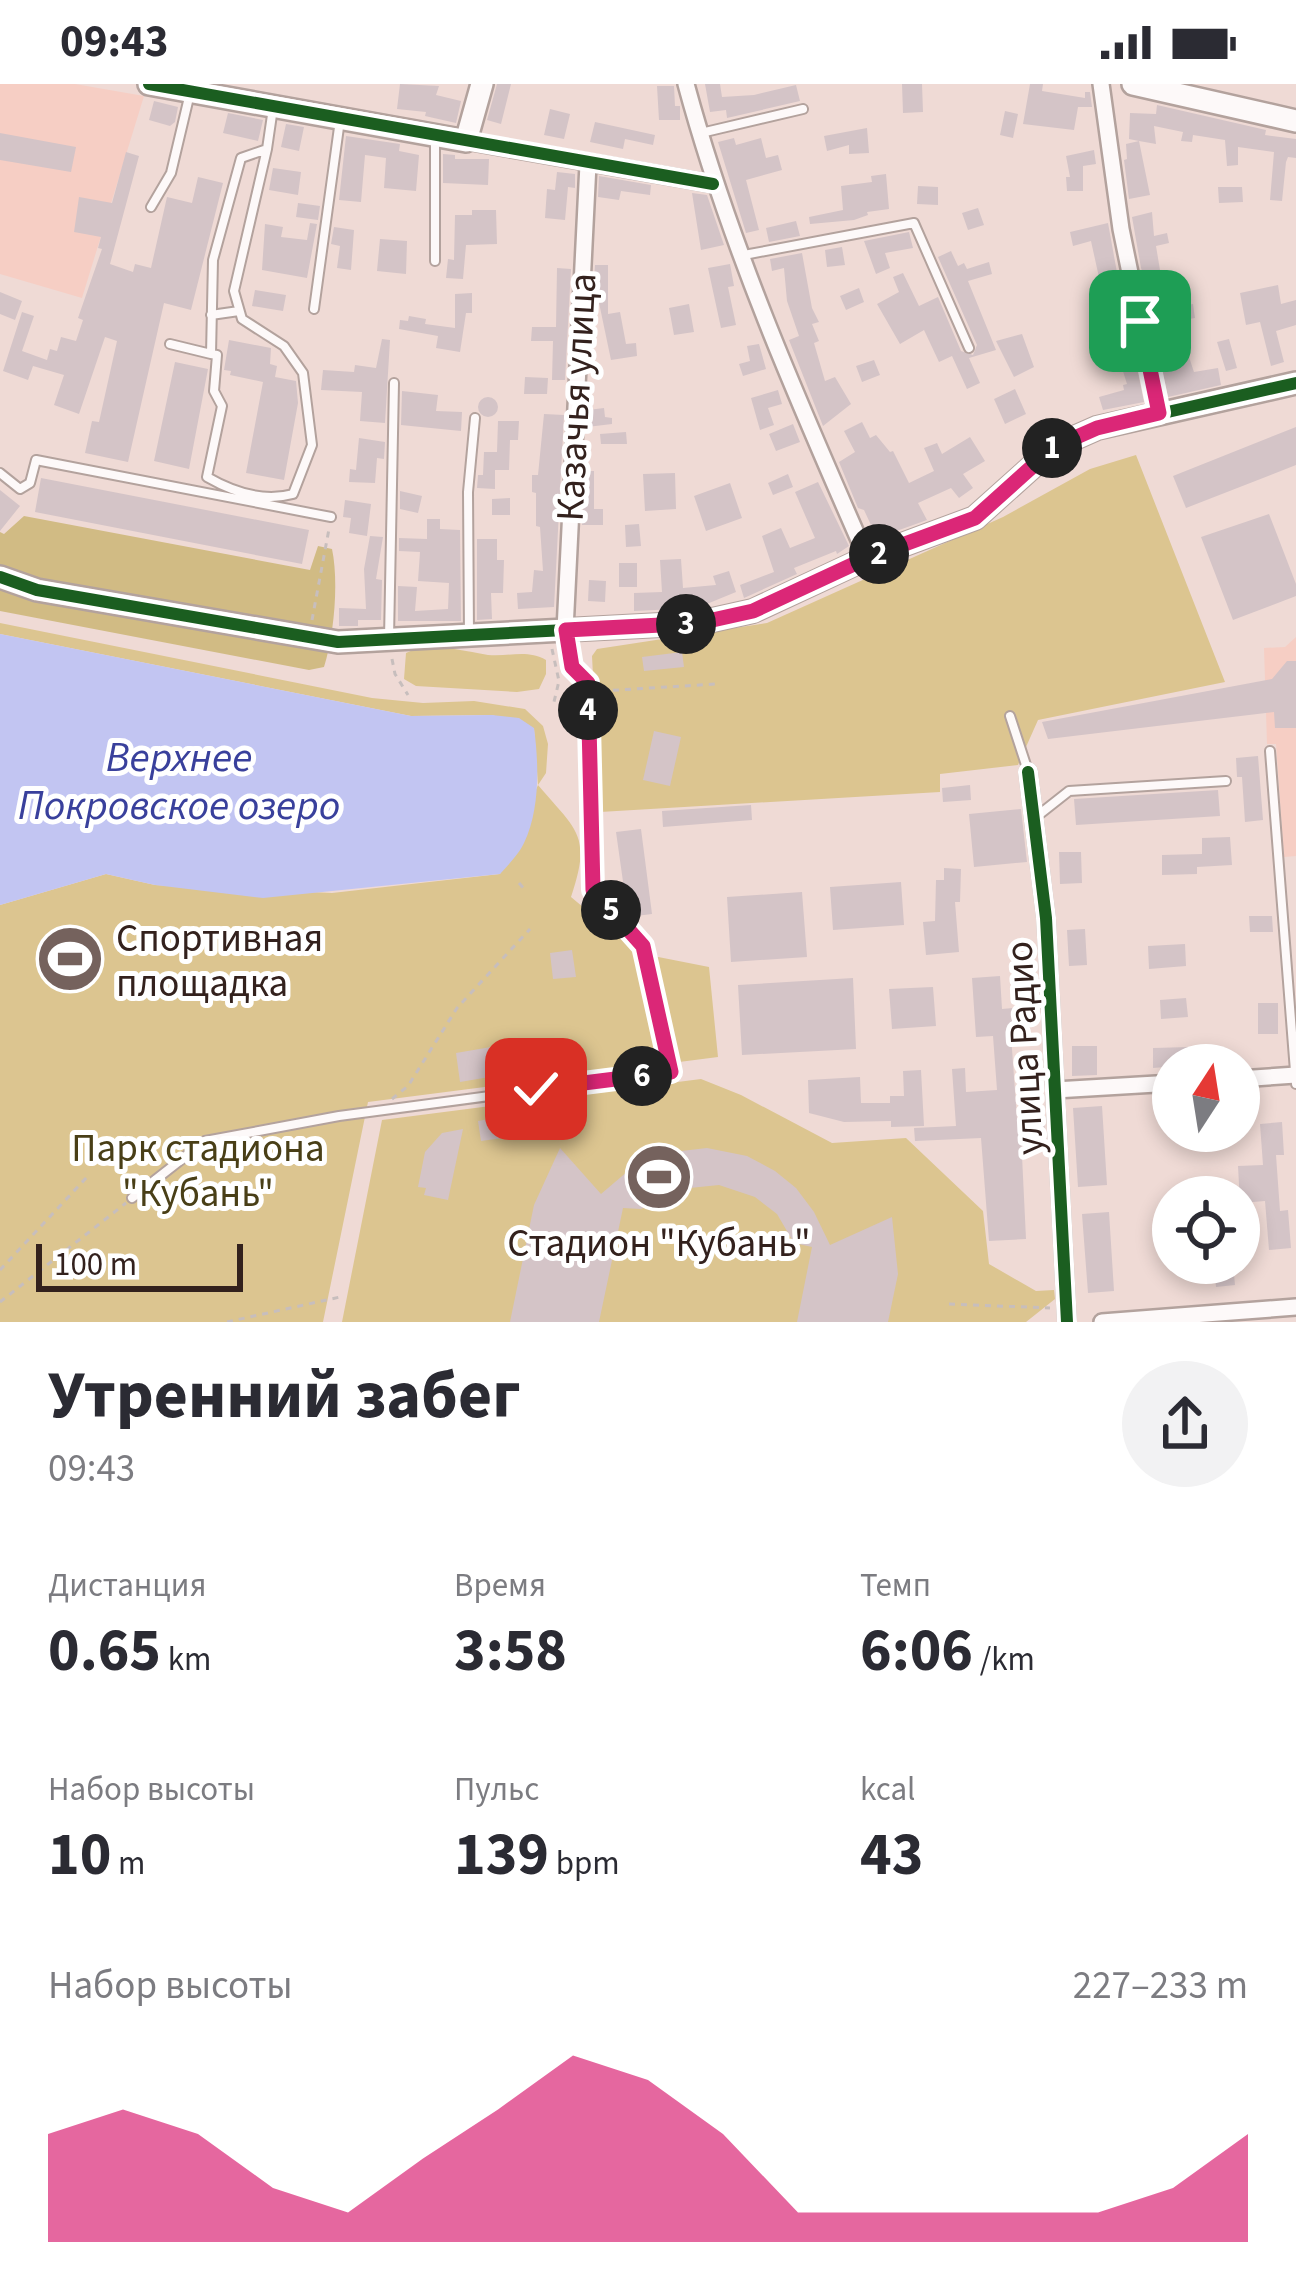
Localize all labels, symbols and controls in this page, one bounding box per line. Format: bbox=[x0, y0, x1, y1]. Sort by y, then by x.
text: 09:43 bbox=[60, 10, 169, 74]
pin bbox=[1089, 270, 1191, 372]
street label: Казачья улица bbox=[543, 272, 611, 523]
icon: arrive bbox=[1107, 288, 1173, 354]
pin: 1 bbox=[1022, 418, 1082, 478]
text: 1 bbox=[1043, 424, 1061, 471]
pin: 2 bbox=[849, 524, 909, 584]
text: 2 bbox=[870, 530, 888, 577]
pin: 3 bbox=[656, 594, 716, 654]
text: 3 bbox=[677, 600, 695, 647]
pin: 4 bbox=[558, 680, 618, 740]
text: 4 bbox=[579, 686, 597, 733]
water label: Верхнее Покровское озеро bbox=[18, 728, 340, 836]
pin: 5 bbox=[581, 880, 641, 940]
text: 5 bbox=[602, 886, 620, 933]
place label: Спортивная площадка bbox=[116, 911, 323, 1012]
sports icon: Спортивная площадка bbox=[35, 924, 105, 994]
street label: улица Радио bbox=[991, 940, 1059, 1156]
pin bbox=[485, 1038, 587, 1140]
north arrow bbox=[1152, 1044, 1260, 1152]
map controls bbox=[1152, 1044, 1260, 1284]
pin: 6 bbox=[612, 1046, 672, 1106]
text: 6 bbox=[633, 1052, 651, 1099]
icon: check bbox=[503, 1056, 569, 1122]
park label: Парк стадиона "Кубань" bbox=[71, 1121, 325, 1222]
sports icon: Стадион "Кубань" bbox=[624, 1142, 694, 1212]
button: locate bbox=[1152, 1176, 1260, 1284]
place label: Стадион "Кубань" bbox=[507, 1216, 811, 1272]
scale bar bbox=[36, 1238, 243, 1291]
text: 100 m bbox=[54, 1241, 137, 1288]
text: Утренний забег bbox=[48, 1349, 521, 1443]
button: share bbox=[1122, 1361, 1248, 1487]
text: 09:43 bbox=[48, 1441, 135, 1497]
text: Дистанция bbox=[48, 1562, 206, 1609]
text: Время bbox=[454, 1562, 546, 1609]
text: Темп bbox=[860, 1562, 931, 1609]
text: 0.65 bbox=[48, 1609, 161, 1694]
text: 3:58 bbox=[454, 1609, 567, 1694]
text: 6:06 bbox=[860, 1609, 973, 1694]
text: km bbox=[161, 1636, 211, 1683]
text: /km bbox=[973, 1636, 1035, 1683]
text: Набор высоты bbox=[48, 1766, 255, 1813]
text: Пульс bbox=[454, 1766, 539, 1813]
text: kcal bbox=[860, 1766, 916, 1813]
text: 10 bbox=[48, 1813, 111, 1898]
text: 139 bbox=[454, 1813, 549, 1898]
text: 43 bbox=[860, 1813, 923, 1898]
text: m bbox=[111, 1840, 145, 1887]
text: bpm bbox=[549, 1840, 620, 1887]
text: Набор высоты bbox=[48, 1958, 293, 2014]
text: 227–233 m bbox=[1073, 1958, 1248, 2014]

